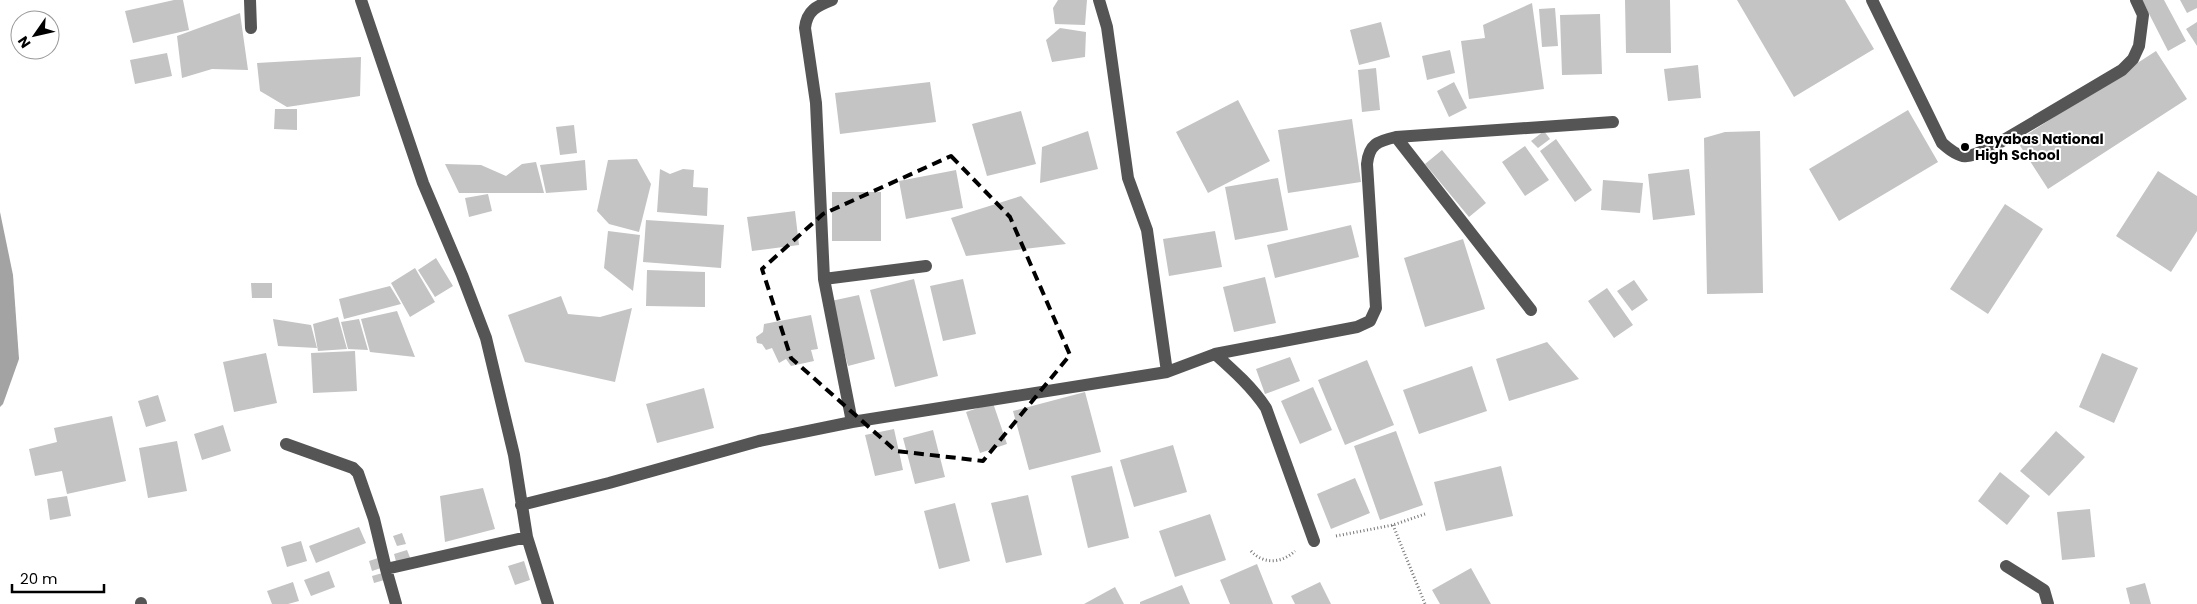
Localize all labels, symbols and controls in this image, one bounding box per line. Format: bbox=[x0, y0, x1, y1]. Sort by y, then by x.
north arrow bbox=[10, 10, 60, 60]
text: N bbox=[13, 32, 35, 52]
place label: Bayabas National High School bbox=[1975, 129, 2104, 165]
marker: Bayabas National High School bbox=[1959, 141, 1971, 153]
scale bar bbox=[12, 562, 105, 594]
text: 20 m bbox=[20, 568, 58, 589]

